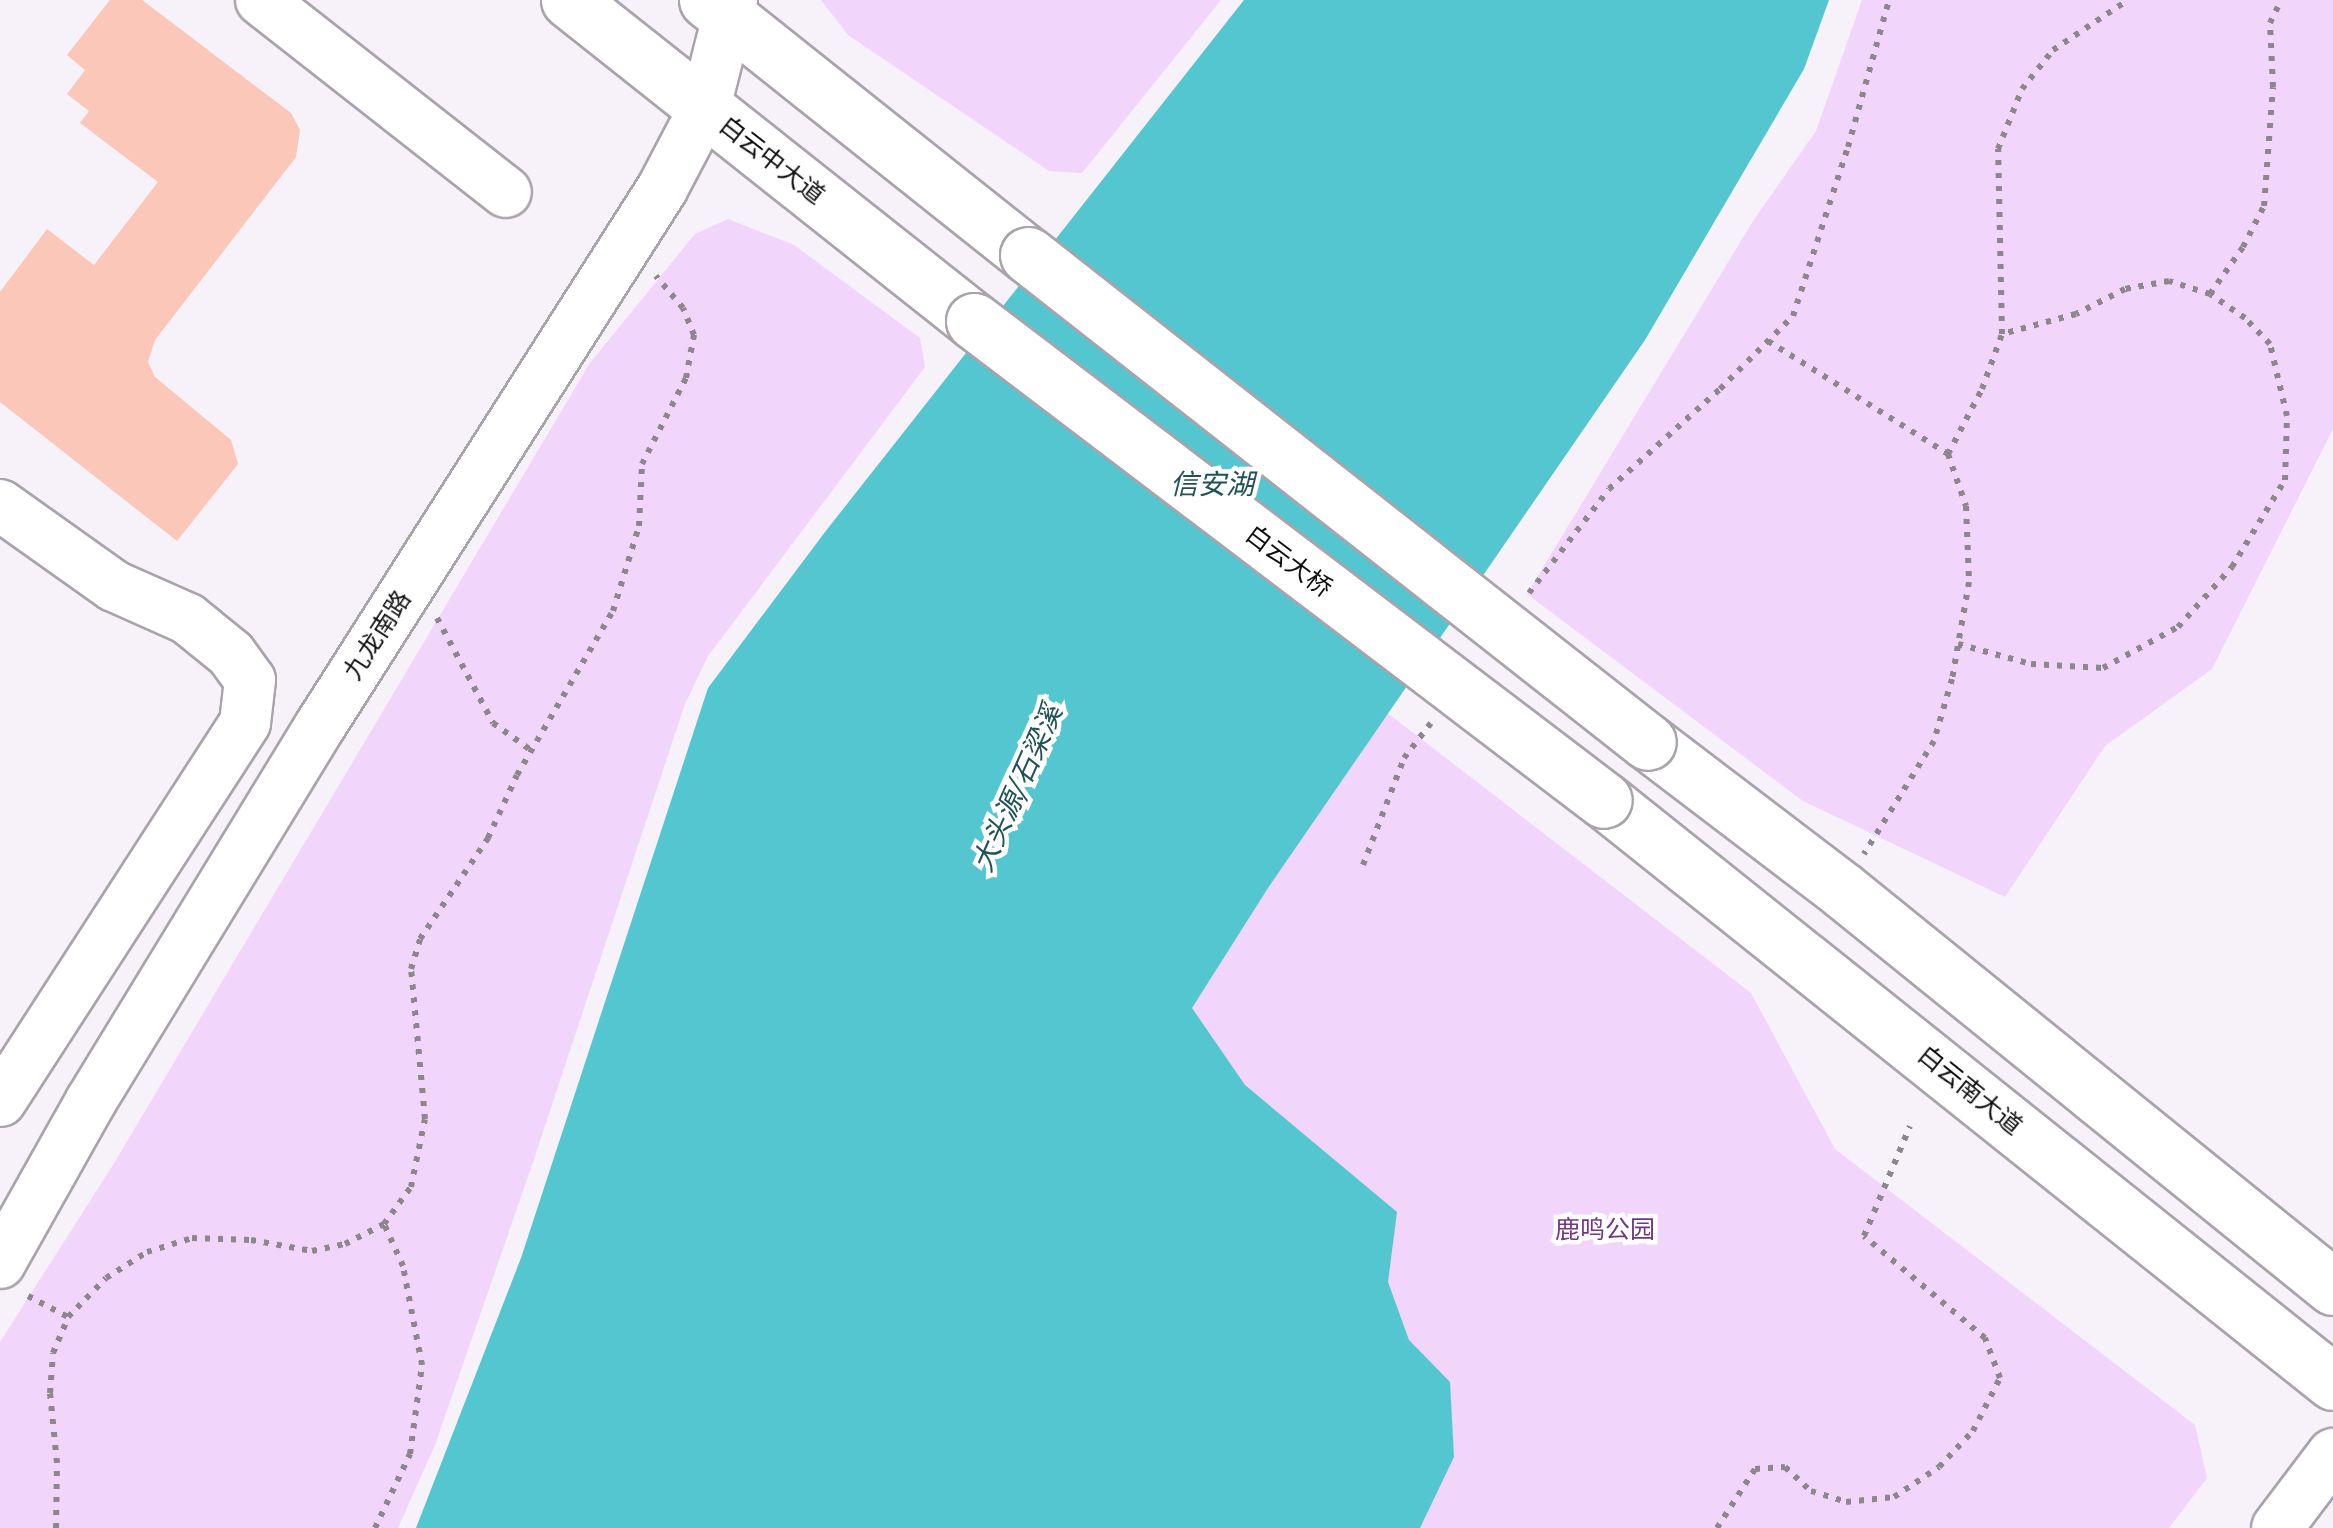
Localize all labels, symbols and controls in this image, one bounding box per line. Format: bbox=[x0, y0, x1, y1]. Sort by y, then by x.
street label: 白云中大道 bbox=[714, 110, 830, 210]
water label: 信安湖 bbox=[1170, 467, 1254, 501]
street label: 白云大桥 bbox=[1240, 519, 1338, 603]
street label: 九龙南路 bbox=[337, 585, 417, 685]
water label: 大头源/石梁溪 bbox=[965, 699, 1069, 877]
street label: 白云南大道 bbox=[1912, 1039, 2028, 1141]
park label: 鹿鸣公园 bbox=[1555, 1214, 1655, 1244]

